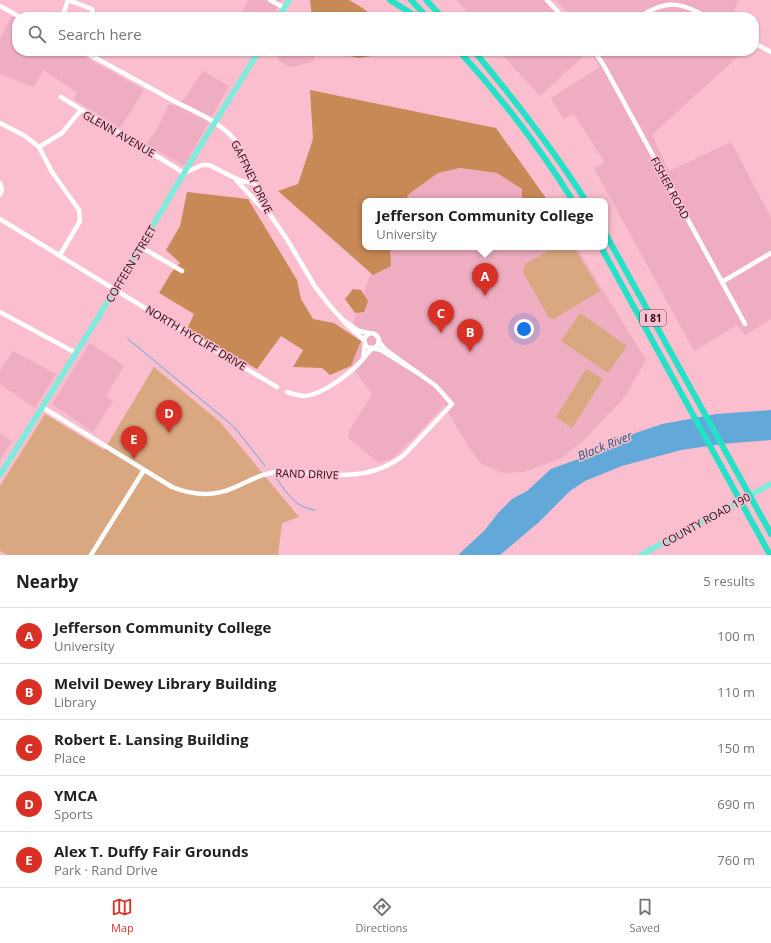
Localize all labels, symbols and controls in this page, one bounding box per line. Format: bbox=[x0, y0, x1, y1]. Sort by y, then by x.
search box bbox=[12, 12, 759, 56]
icon: search bbox=[26, 23, 48, 45]
text: Search here bbox=[58, 24, 142, 44]
street label: GLENN AVENUE bbox=[80, 107, 158, 160]
street label: GAFFNEY DRIVE bbox=[228, 137, 277, 216]
street label: FISHER ROAD bbox=[648, 154, 693, 222]
popup bbox=[362, 198, 608, 250]
text: Jefferson Community College bbox=[376, 205, 594, 225]
street label: COFFEEN STREET bbox=[102, 222, 160, 305]
text: University bbox=[376, 225, 437, 243]
pin: A bbox=[472, 263, 498, 296]
pin: C bbox=[428, 300, 454, 333]
street label: NORTH HYCLIFF DRIVE bbox=[143, 301, 250, 374]
road number: I 81 bbox=[640, 310, 666, 326]
pin: B bbox=[457, 319, 483, 352]
your location bbox=[514, 319, 534, 339]
pin: D bbox=[156, 400, 182, 433]
pin: E bbox=[121, 426, 147, 459]
water label: Black River bbox=[575, 426, 636, 464]
street label: RAND DRIVE bbox=[275, 465, 339, 482]
street label: COUNTY ROAD 190 bbox=[659, 489, 753, 550]
text: Nearby bbox=[16, 570, 78, 593]
text: 5 results bbox=[703, 572, 755, 590]
text: Jefferson Community College bbox=[54, 617, 271, 637]
text: A bbox=[25, 627, 33, 645]
text: 100 m bbox=[717, 627, 755, 645]
text: University bbox=[54, 637, 114, 655]
text: Melvil Dewey Library Building bbox=[54, 673, 276, 693]
text: B bbox=[25, 683, 33, 701]
text: 110 m bbox=[717, 683, 755, 701]
text: Library bbox=[54, 693, 96, 711]
text: Robert E. Lansing Building bbox=[54, 729, 249, 749]
text: C bbox=[25, 739, 33, 757]
text: 150 m bbox=[717, 739, 755, 757]
text: Place bbox=[54, 749, 86, 767]
text: YMCA bbox=[54, 785, 97, 805]
text: D bbox=[24, 795, 34, 813]
text: 690 m bbox=[717, 795, 755, 813]
text: Sports bbox=[54, 805, 93, 823]
text: Alex T. Duffy Fair Grounds bbox=[54, 841, 248, 861]
text: E bbox=[25, 851, 33, 869]
text: 760 m bbox=[717, 851, 755, 869]
text: Park · Rand Drive bbox=[54, 861, 158, 879]
tab: Map bbox=[111, 896, 134, 935]
tab: Directions bbox=[356, 896, 408, 935]
tab: Saved bbox=[629, 896, 660, 935]

